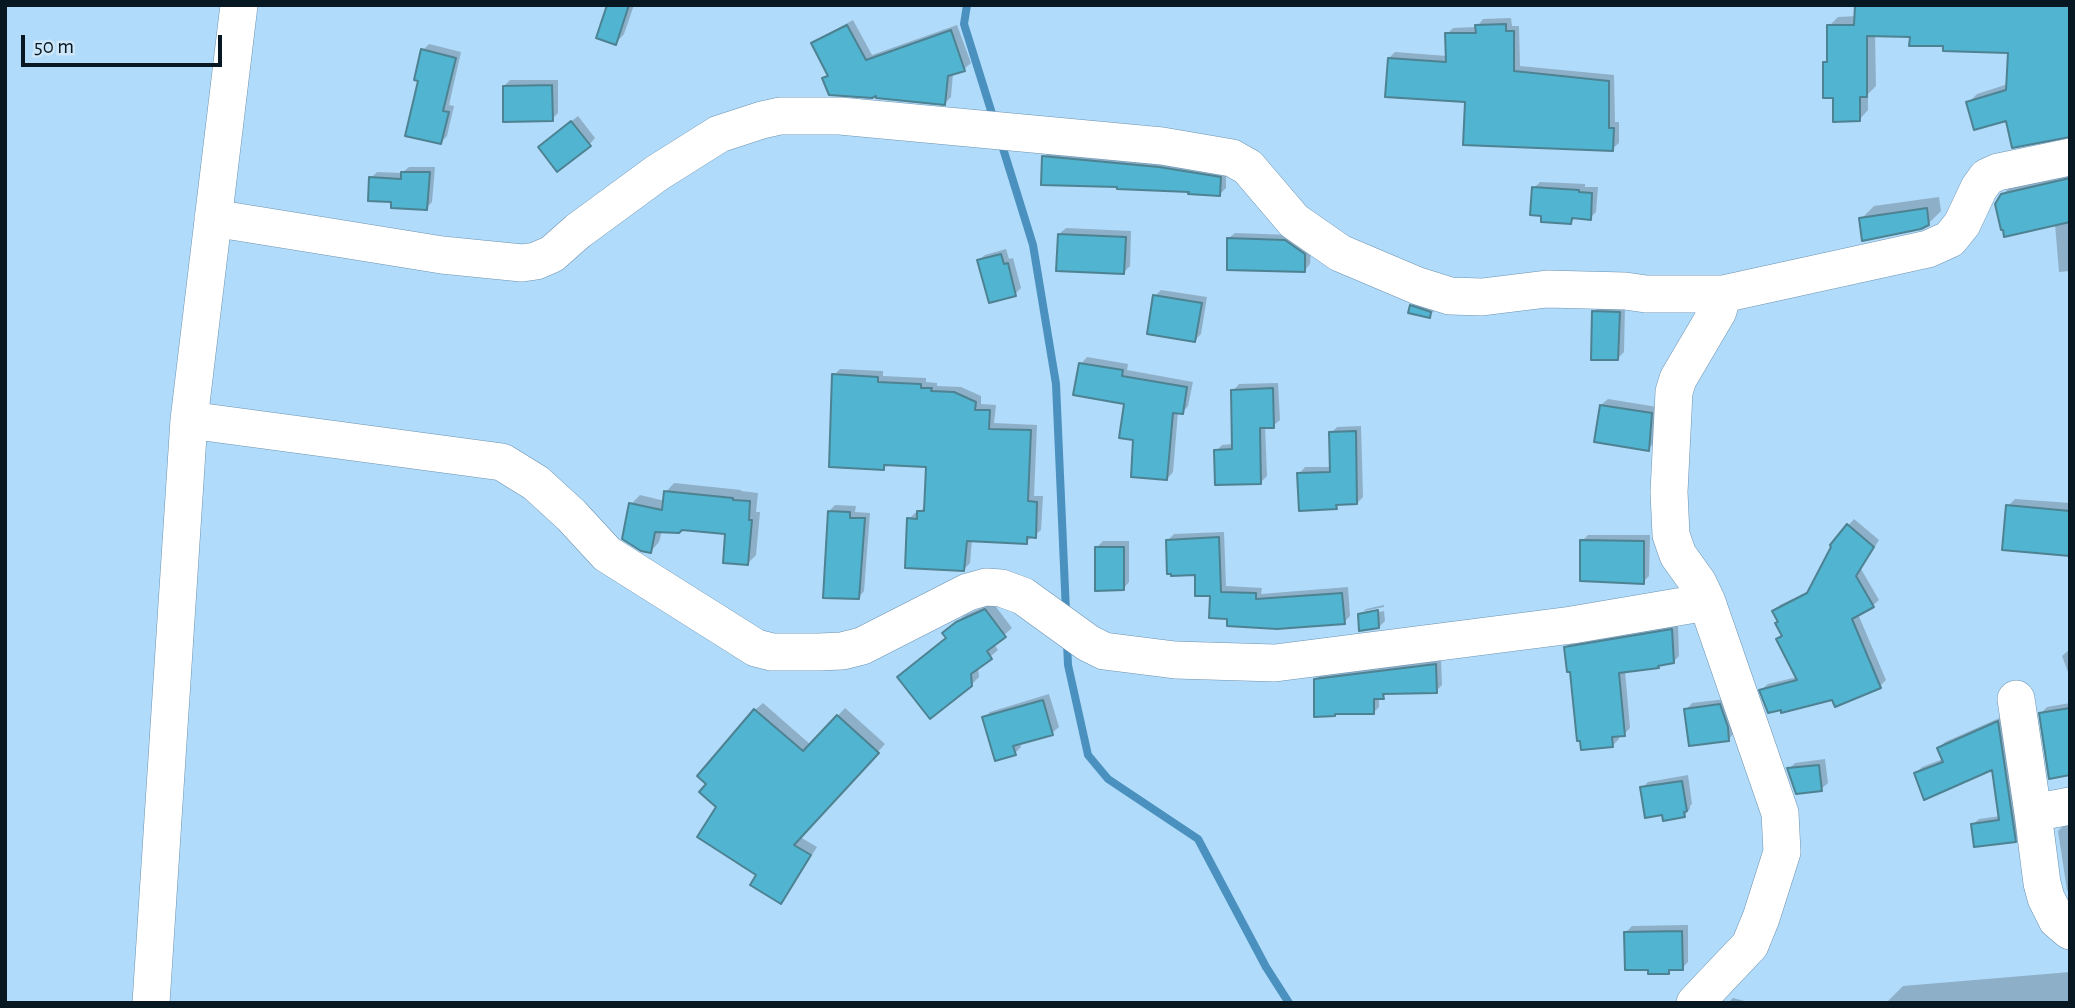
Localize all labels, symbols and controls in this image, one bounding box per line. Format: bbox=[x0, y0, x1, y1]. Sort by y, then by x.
scale bar bbox=[24, 21, 226, 65]
text: 50 m bbox=[34, 36, 74, 57]

